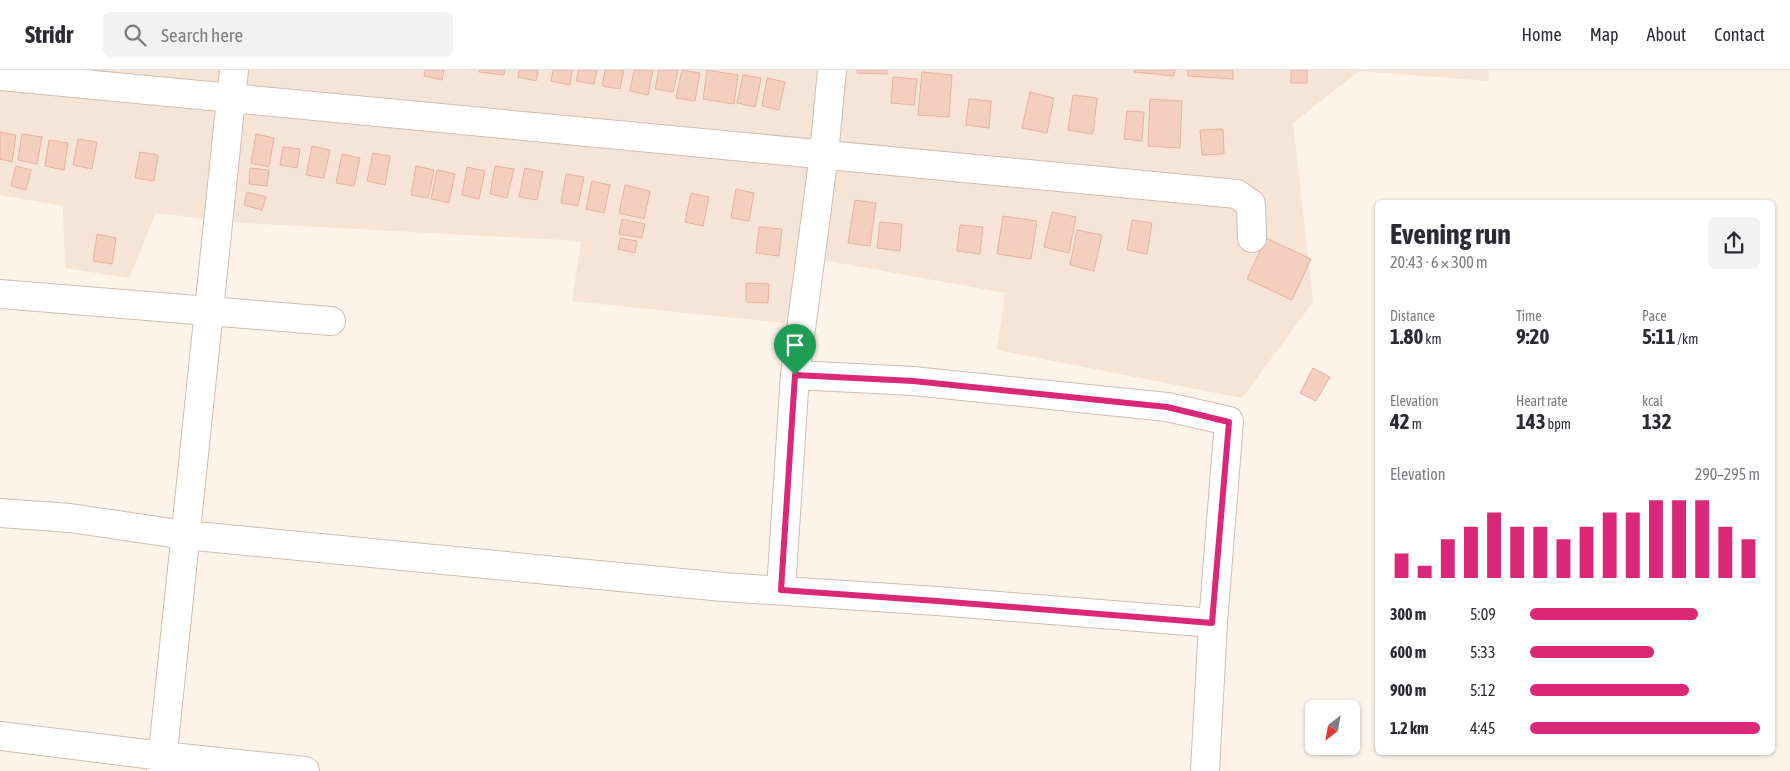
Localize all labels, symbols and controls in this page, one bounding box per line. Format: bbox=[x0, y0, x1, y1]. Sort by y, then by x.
search box bbox=[103, 12, 453, 57]
text: Stridr bbox=[25, 21, 73, 48]
icon: search bbox=[121, 21, 149, 49]
text: Search here bbox=[161, 24, 243, 46]
text: Home bbox=[1522, 24, 1562, 45]
text: Map bbox=[1590, 24, 1619, 45]
text: About bbox=[1647, 24, 1686, 45]
text: Contact bbox=[1714, 24, 1765, 45]
button: share bbox=[1708, 217, 1760, 269]
text: Evening run bbox=[1390, 218, 1511, 250]
text: 20:43 · 6 × 300 m bbox=[1390, 253, 1488, 271]
text: Distance bbox=[1390, 308, 1435, 324]
text: Time bbox=[1516, 308, 1542, 324]
text: Pace bbox=[1642, 308, 1667, 324]
pin bbox=[774, 324, 816, 375]
text: 1.80 bbox=[1390, 324, 1423, 348]
text: 9:20 bbox=[1516, 324, 1549, 348]
text: 5:11 bbox=[1642, 324, 1675, 348]
icon: arrive bbox=[781, 331, 809, 359]
text: km bbox=[1423, 331, 1442, 347]
text: /km bbox=[1675, 331, 1698, 347]
text: Elevation bbox=[1390, 393, 1439, 409]
text: Heart rate bbox=[1516, 393, 1568, 409]
text: kcal bbox=[1642, 393, 1663, 409]
text: 42 bbox=[1390, 409, 1410, 433]
text: 143 bbox=[1516, 409, 1546, 433]
text: 132 bbox=[1642, 409, 1672, 433]
text: m bbox=[1410, 416, 1422, 432]
text: bpm bbox=[1546, 416, 1571, 432]
text: Elevation bbox=[1390, 465, 1445, 483]
text: 290–295 m bbox=[1695, 465, 1760, 483]
text: 300 m bbox=[1390, 605, 1426, 623]
text: 5:09 bbox=[1470, 605, 1496, 623]
text: 600 m bbox=[1390, 643, 1426, 661]
text: 5:33 bbox=[1470, 643, 1495, 661]
text: 900 m bbox=[1390, 681, 1426, 699]
text: 5:12 bbox=[1470, 681, 1495, 699]
north arrow bbox=[1305, 700, 1360, 755]
map controls bbox=[1305, 700, 1360, 755]
text: 1.2 km bbox=[1390, 719, 1429, 737]
text: 4:45 bbox=[1470, 719, 1495, 737]

